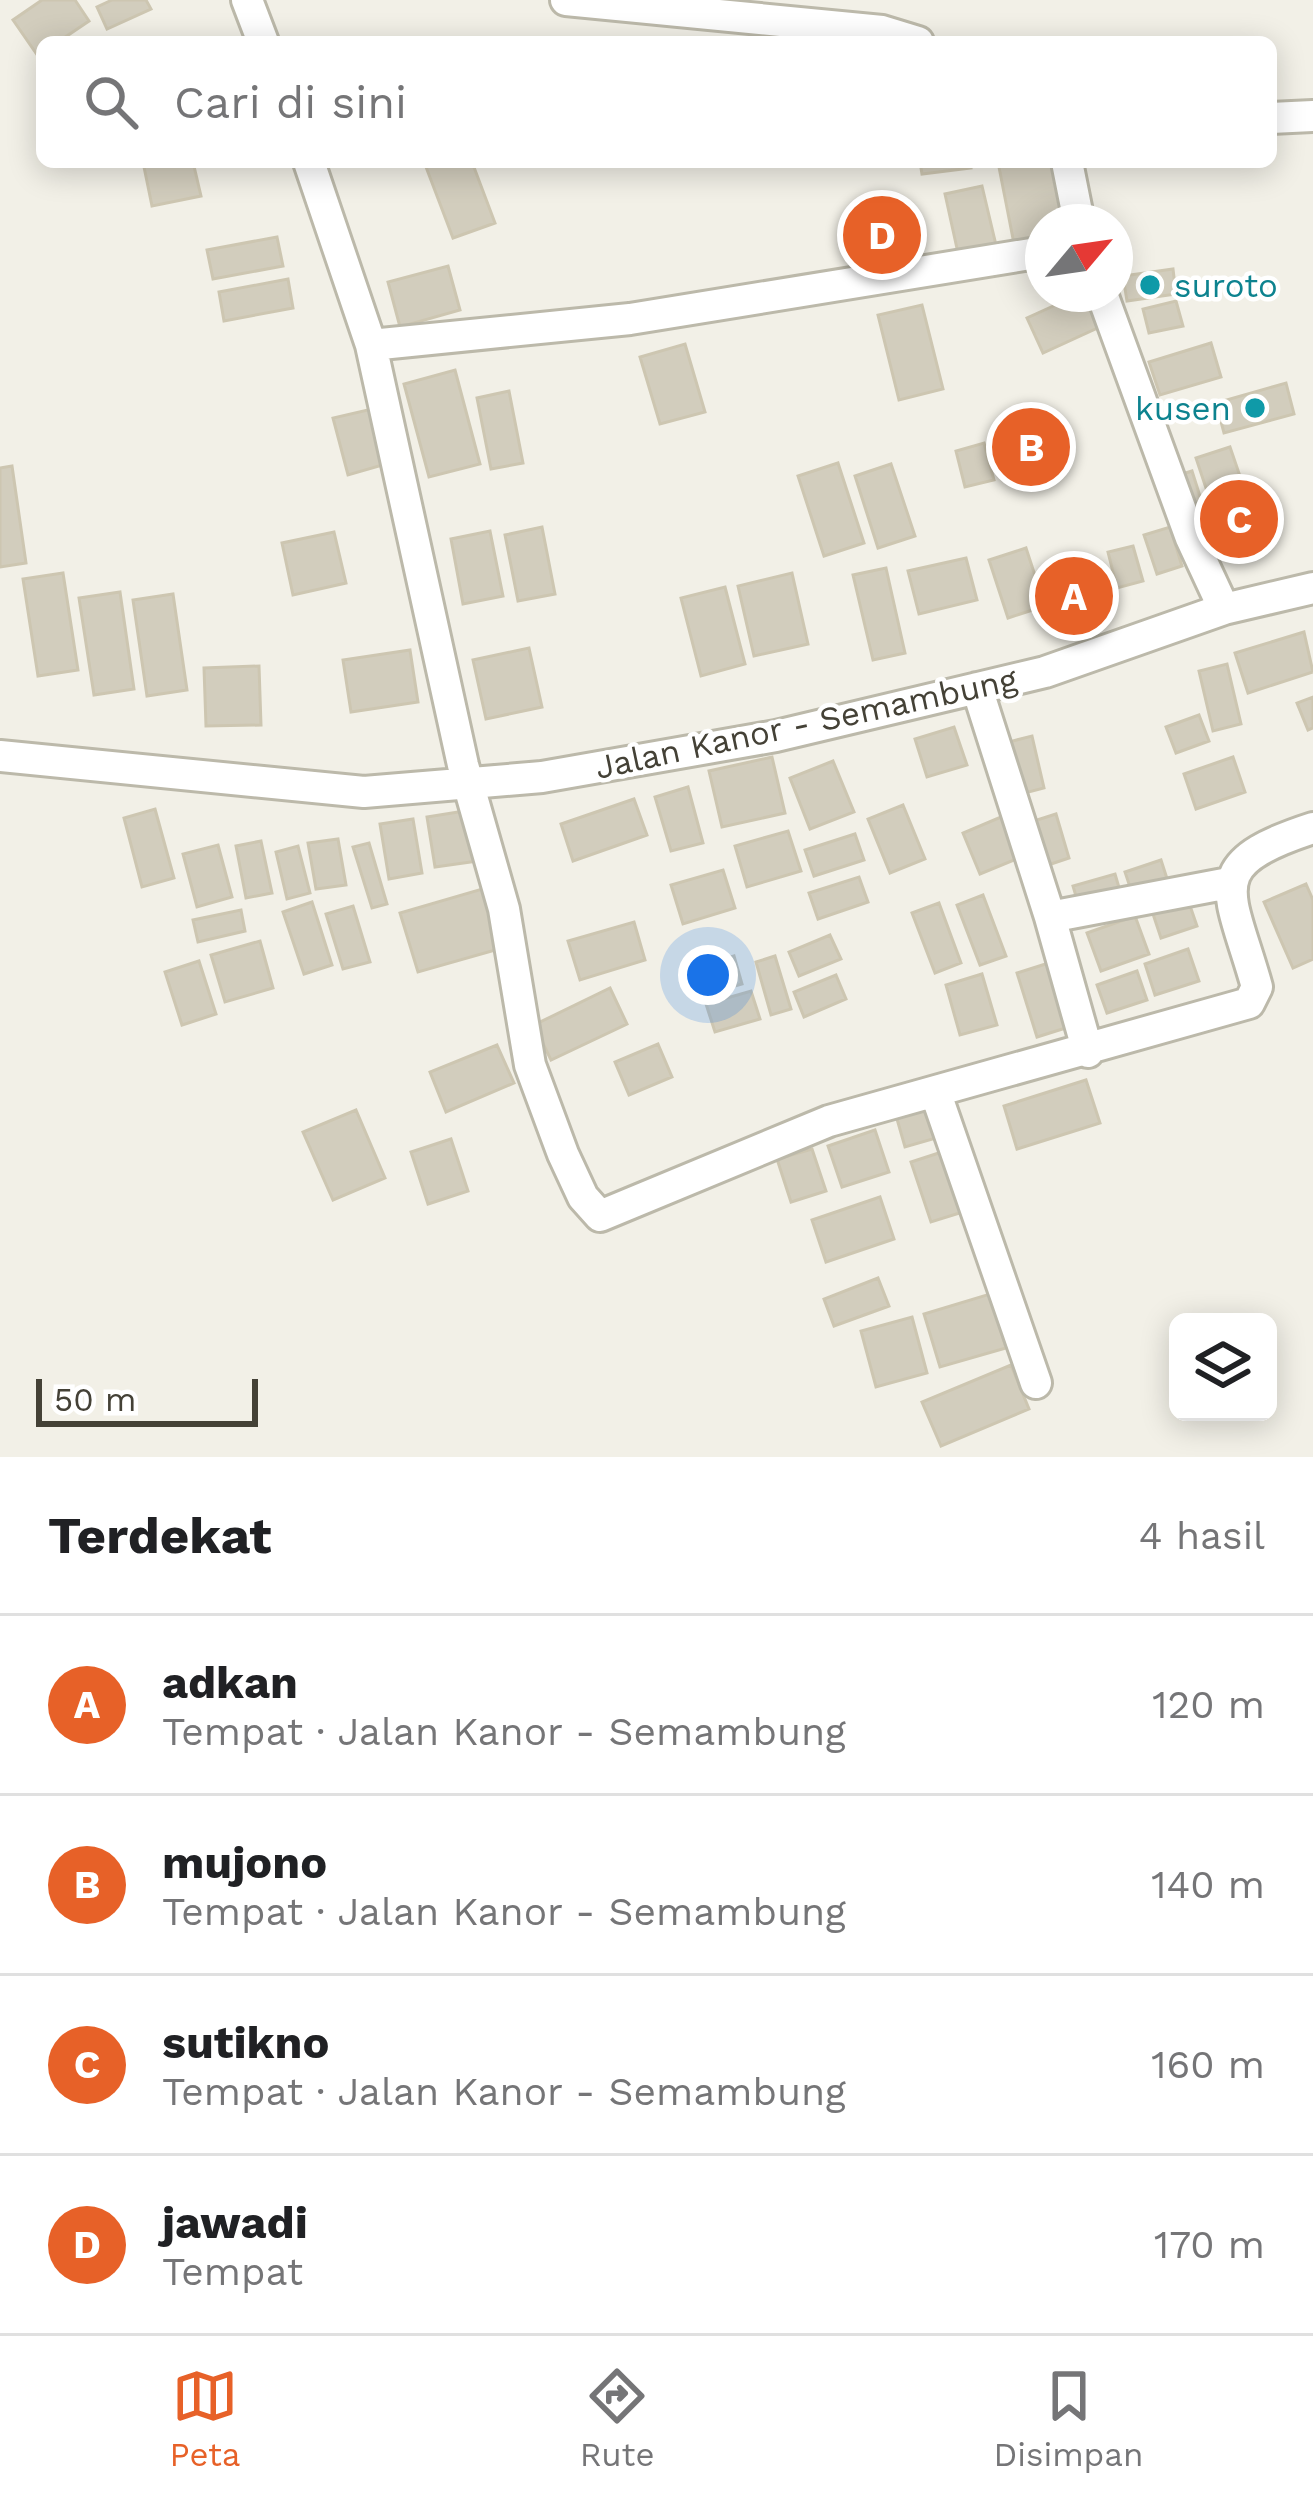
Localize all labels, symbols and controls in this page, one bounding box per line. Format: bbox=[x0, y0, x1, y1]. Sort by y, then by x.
search box bbox=[36, 36, 1277, 168]
icon: search bbox=[78, 69, 144, 135]
text: Cari di sini bbox=[174, 76, 407, 129]
pin: D bbox=[843, 190, 921, 280]
north arrow bbox=[1025, 204, 1133, 312]
place label: suroto bbox=[1174, 266, 1278, 305]
marker: suroto bbox=[1137, 272, 1163, 298]
place label: kusen bbox=[1135, 389, 1231, 428]
marker: kusen bbox=[1242, 395, 1268, 421]
pin: B bbox=[992, 402, 1070, 492]
pin: C bbox=[1200, 474, 1278, 564]
pin: A bbox=[1035, 551, 1113, 641]
street label: Jalan Kanor - Semambung bbox=[592, 659, 1021, 787]
your location bbox=[678, 945, 738, 1005]
map controls bbox=[1169, 1313, 1277, 1421]
button: layers bbox=[1169, 1313, 1277, 1421]
scale bar bbox=[36, 1373, 258, 1426]
text: 50 m bbox=[54, 1380, 136, 1419]
text: Terdekat bbox=[48, 1506, 272, 1565]
text: 4 hasil bbox=[1139, 1513, 1265, 1558]
text: adkan bbox=[162, 1656, 298, 1709]
text: A bbox=[74, 1682, 100, 1727]
text: 120 m bbox=[1152, 1682, 1265, 1727]
text: Tempat · Jalan Kanor - Semambung bbox=[162, 1709, 846, 1754]
text: mujono bbox=[162, 1836, 327, 1889]
text: B bbox=[74, 1862, 100, 1907]
text: 140 m bbox=[1151, 1862, 1265, 1907]
text: Tempat · Jalan Kanor - Semambung bbox=[162, 1889, 846, 1934]
text: sutikno bbox=[162, 2016, 329, 2069]
text: C bbox=[74, 2042, 100, 2087]
text: 160 m bbox=[1151, 2042, 1265, 2087]
text: Tempat · Jalan Kanor - Semambung bbox=[162, 2069, 846, 2114]
text: jawadi bbox=[162, 2196, 308, 2249]
text: D bbox=[73, 2222, 101, 2267]
text: 170 m bbox=[1154, 2222, 1265, 2267]
text: Tempat bbox=[162, 2249, 303, 2294]
tab: Peta bbox=[170, 2363, 240, 2474]
tab: Rute bbox=[580, 2363, 654, 2474]
tab: Disimpan bbox=[994, 2363, 1143, 2474]

